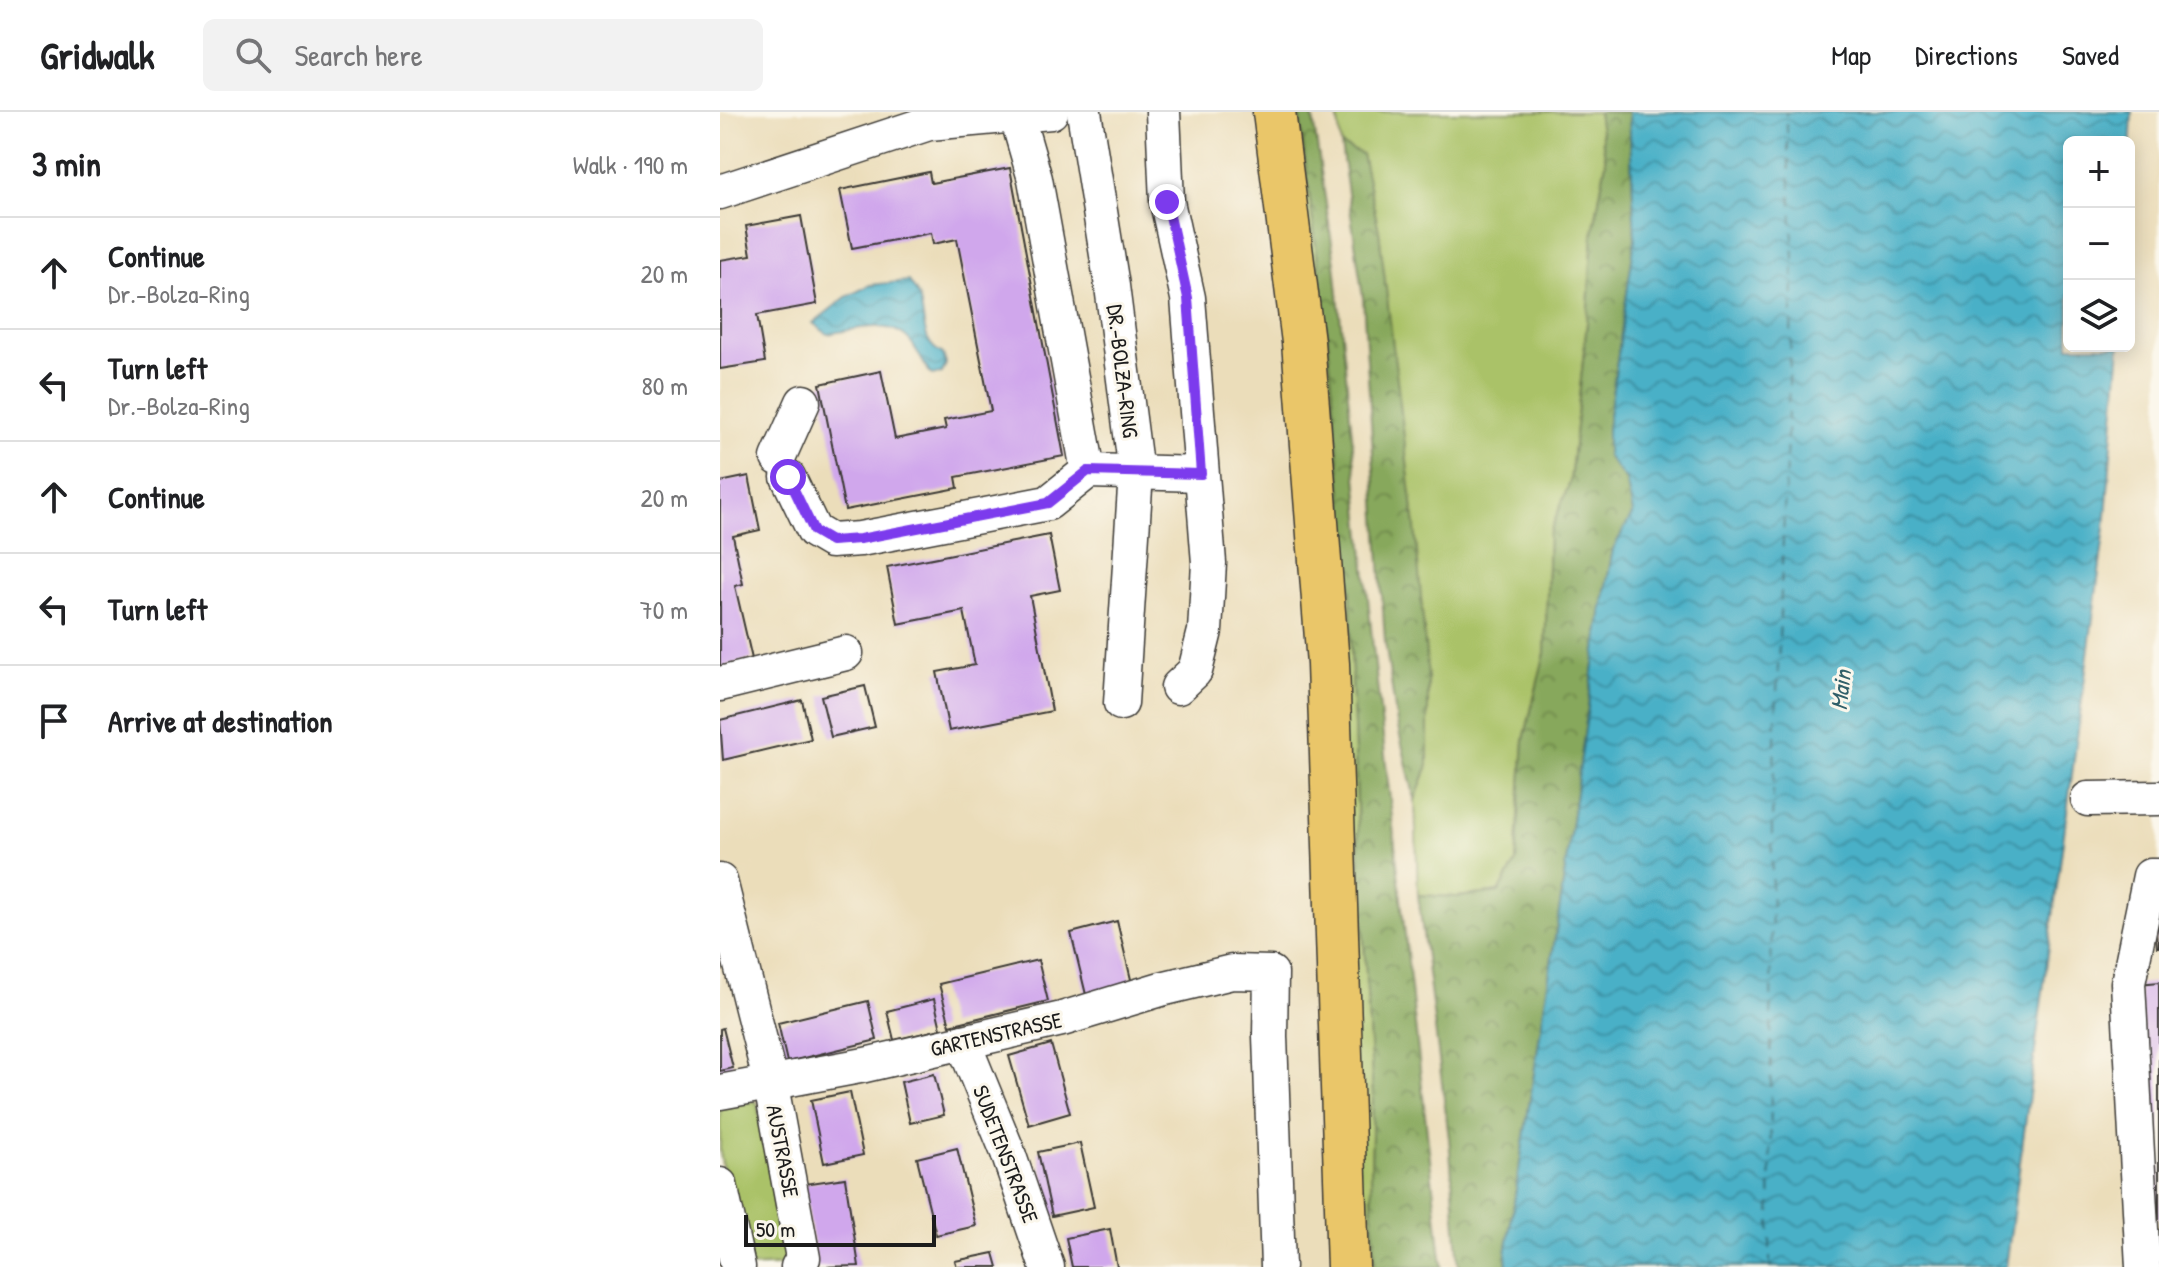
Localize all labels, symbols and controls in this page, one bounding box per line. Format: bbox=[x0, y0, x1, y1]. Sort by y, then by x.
search box bbox=[203, 19, 763, 91]
text: Gridwalk bbox=[40, 29, 155, 81]
icon: search bbox=[231, 33, 275, 77]
text: Search here bbox=[295, 35, 423, 75]
text: Map bbox=[1831, 36, 1871, 74]
text: Directions bbox=[1915, 36, 2018, 74]
text: Saved bbox=[2062, 36, 2119, 74]
map controls bbox=[2063, 136, 2135, 352]
button: + bbox=[2063, 136, 2135, 208]
text: 3 min bbox=[32, 141, 101, 187]
text: Walk · 190 m bbox=[573, 147, 688, 182]
route end bbox=[1149, 184, 1185, 220]
button: − bbox=[2063, 208, 2135, 280]
text: Continue bbox=[108, 236, 205, 276]
icon: ahead bbox=[32, 251, 76, 295]
text: 20 m bbox=[641, 256, 688, 291]
text: Dr.-Bolza-Ring bbox=[108, 276, 250, 311]
button: layers bbox=[2063, 280, 2135, 352]
street label: DR.-BOLZA-RING bbox=[1100, 303, 1146, 440]
text: Turn left bbox=[108, 348, 207, 388]
icon: left bbox=[32, 363, 76, 407]
text: 80 m bbox=[641, 368, 688, 403]
text: Dr.-Bolza-Ring bbox=[108, 388, 250, 423]
route start bbox=[770, 459, 806, 495]
icon: ahead bbox=[32, 475, 76, 519]
text: Continue bbox=[108, 477, 205, 517]
text: 20 m bbox=[641, 480, 688, 515]
icon: left bbox=[32, 587, 76, 631]
text: Turn left bbox=[108, 589, 207, 629]
text: 70 m bbox=[640, 592, 688, 627]
water label: Main bbox=[1822, 666, 1858, 711]
icon: arrive bbox=[32, 699, 76, 743]
text: Arrive at destination bbox=[108, 701, 333, 741]
street label: GARTENSTRASSE bbox=[927, 1004, 1065, 1064]
street label: SUDETENSTRASSE bbox=[966, 1081, 1046, 1227]
street label: AUSTRASSE bbox=[759, 1102, 807, 1200]
scale bar bbox=[744, 1211, 936, 1247]
text: 50 m bbox=[756, 1214, 795, 1244]

